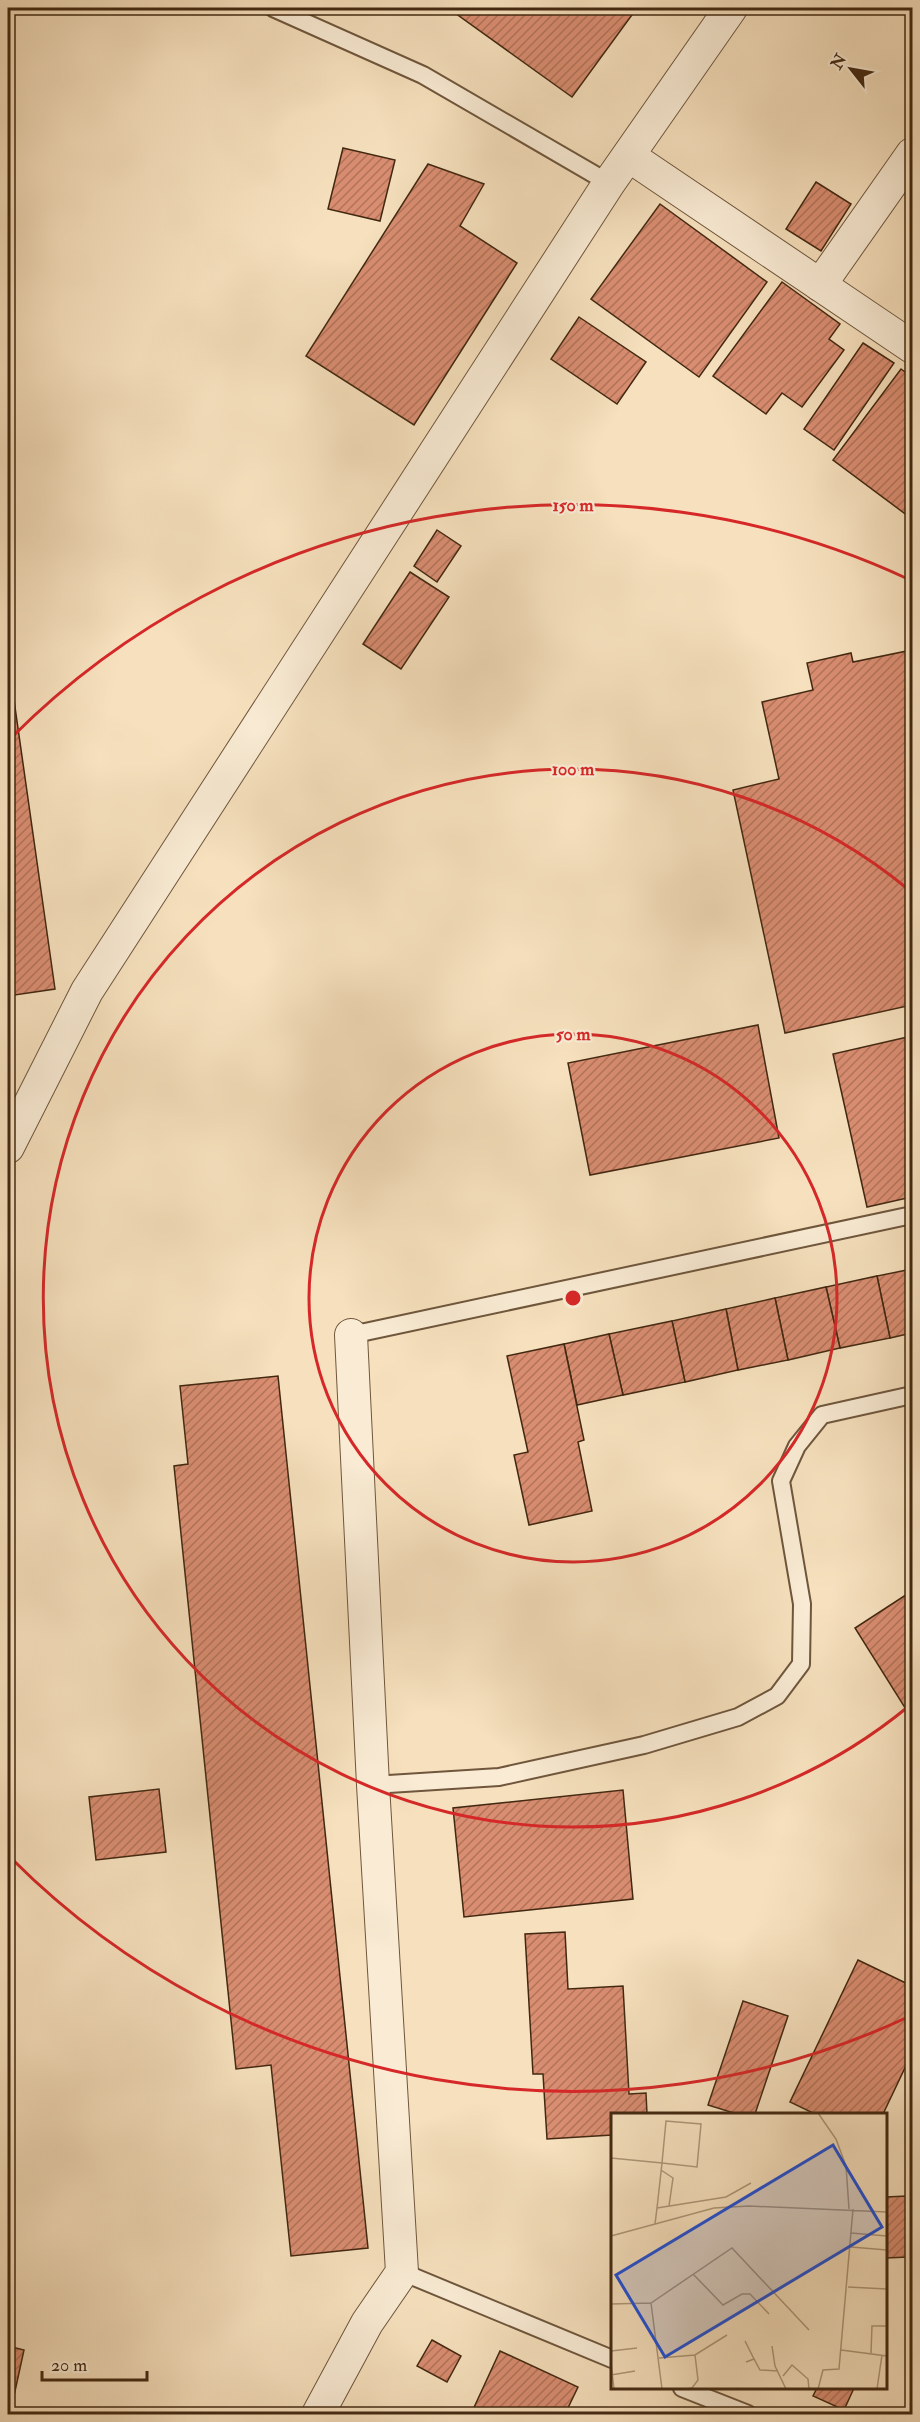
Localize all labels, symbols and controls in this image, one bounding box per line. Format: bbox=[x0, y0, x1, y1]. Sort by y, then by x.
north arrow bbox=[821, 39, 881, 99]
text: N bbox=[826, 50, 852, 74]
text: 150 m bbox=[552, 494, 595, 517]
text: 100 m bbox=[552, 758, 595, 781]
text: 50 m bbox=[556, 1023, 591, 1046]
centre of rings bbox=[563, 1288, 583, 1308]
inset map bbox=[611, 2113, 887, 2389]
scale bar bbox=[42, 2344, 147, 2382]
text: 20 m bbox=[51, 2354, 87, 2377]

